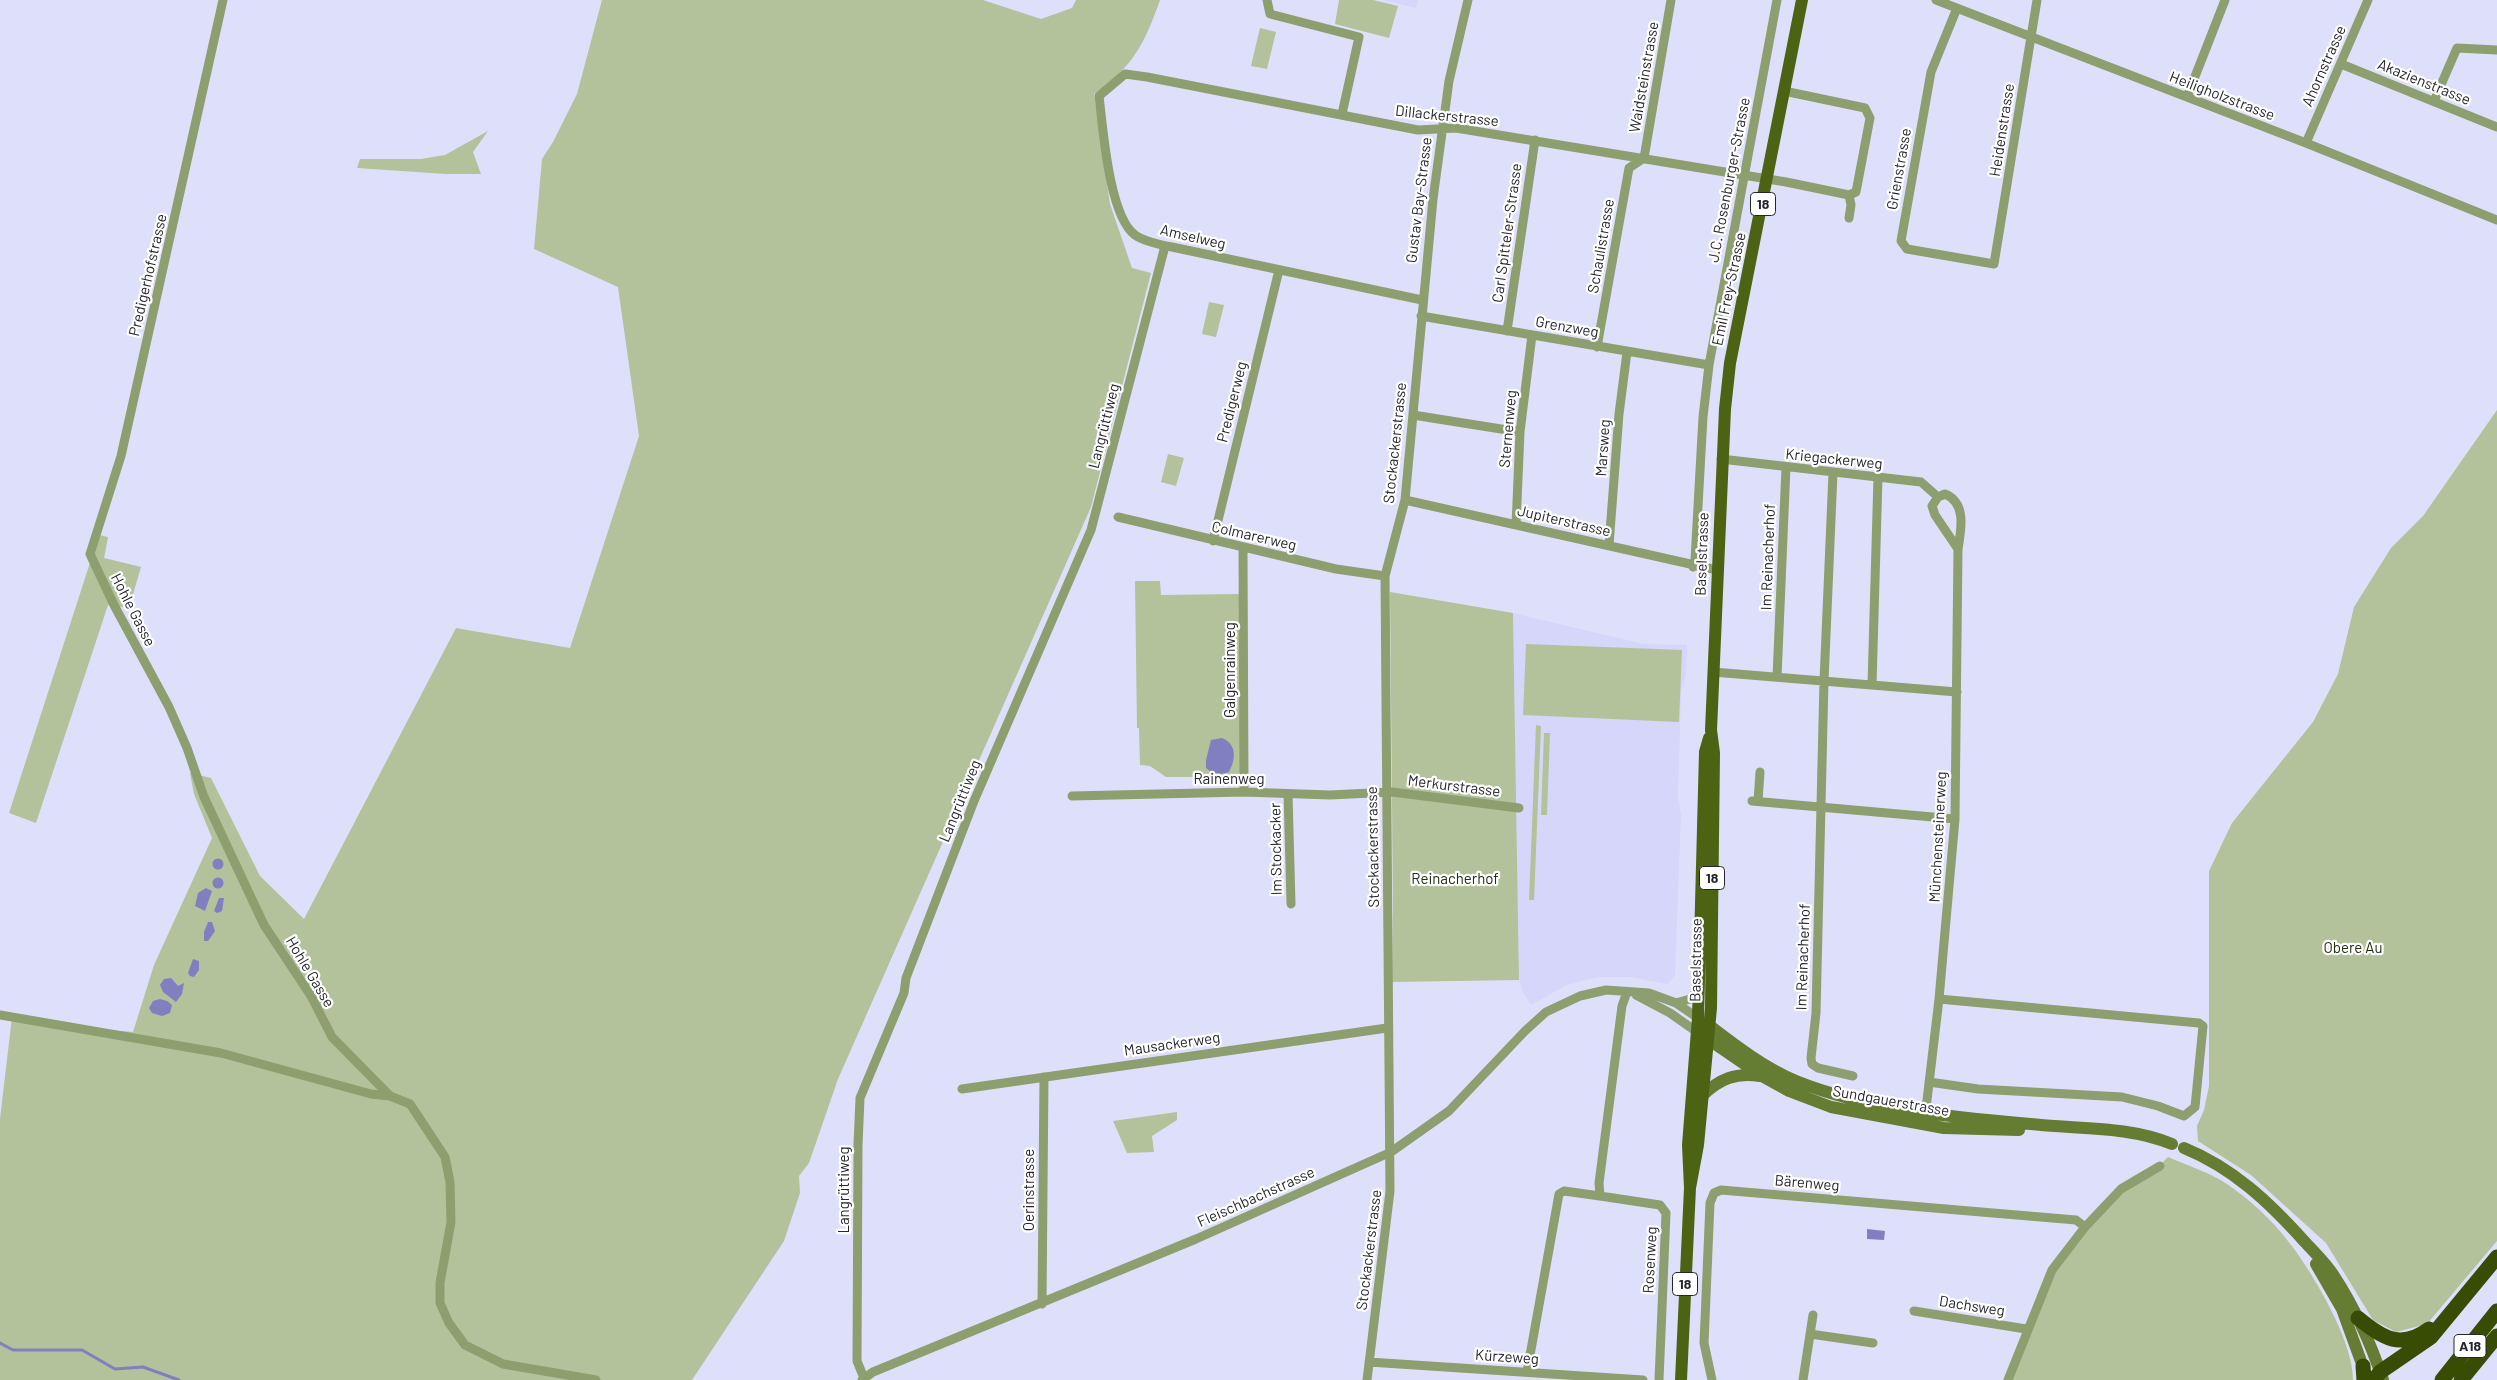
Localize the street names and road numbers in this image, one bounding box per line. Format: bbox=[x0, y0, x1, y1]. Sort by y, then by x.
street label: Waidsteinstrasse bbox=[1625, 20, 1663, 134]
street label: Ahornstrasse bbox=[2298, 23, 2350, 109]
street label: Akazienstrasse bbox=[2375, 55, 2473, 109]
street label: Heiligholzstrasse bbox=[2167, 68, 2277, 124]
street label: Heidenstrasse bbox=[1986, 82, 2018, 178]
street label: J.C. Rosenburger-Strasse bbox=[1704, 96, 1754, 264]
street label: Dillackerstrasse bbox=[1394, 102, 1500, 130]
street label: Grienstrasse bbox=[1883, 127, 1915, 211]
street label: Gustav Bay-Strasse bbox=[1402, 136, 1436, 264]
street label: Carl Spitteler-Strasse bbox=[1488, 162, 1526, 304]
road number: 18 bbox=[1750, 192, 1776, 215]
street label: Schaulistrasse bbox=[1584, 197, 1618, 295]
street label: Predigerhofstrasse bbox=[125, 212, 171, 338]
street label: Amselweg bbox=[1158, 221, 1228, 253]
street label: Emil Frey-Strasse bbox=[1708, 231, 1750, 347]
street label: Grenzweg bbox=[1534, 313, 1600, 341]
street label: Predigerweg bbox=[1213, 360, 1251, 444]
street label: Langrüttiweg bbox=[1085, 382, 1123, 470]
street label: Stockackerstrasse bbox=[1380, 382, 1410, 504]
street label: Sternenweg bbox=[1496, 389, 1520, 469]
street label: Marsweg bbox=[1592, 419, 1614, 477]
street label: Kriegackerweg bbox=[1785, 445, 1883, 473]
street label: Jupiterstrasse bbox=[1515, 502, 1613, 540]
street label: Im Reinacherhof bbox=[1757, 503, 1779, 611]
street label: Baselstrasse bbox=[1692, 512, 1712, 596]
street label: Colmarerweg bbox=[1210, 517, 1298, 555]
street label: Hohle Gasse bbox=[107, 571, 159, 649]
street label: Galgenrainweg bbox=[1221, 622, 1239, 718]
street label: Langrüttiweg bbox=[935, 757, 985, 845]
street label: Rainenweg bbox=[1193, 770, 1265, 788]
street label: Merkurstrasse bbox=[1407, 771, 1501, 801]
street label: Münchensteinerweg bbox=[1926, 771, 1950, 903]
street label: Stockackerstrasse bbox=[1363, 786, 1383, 908]
street label: Im Stockacker bbox=[1266, 802, 1286, 896]
road number: 18 bbox=[1700, 866, 1724, 890]
street label: Im Reinacherhof bbox=[1792, 903, 1814, 1011]
street label: Baselstrasse bbox=[1686, 918, 1706, 1002]
street label: Hohle Gasse bbox=[282, 933, 338, 1011]
street label: Mausackerweg bbox=[1123, 1028, 1221, 1060]
street label: Sundgauerstrasse bbox=[1831, 1082, 1951, 1120]
street label: Langrüttiweg bbox=[835, 1146, 853, 1234]
street label: Oerinstrasse bbox=[1020, 1149, 1038, 1231]
street label: Fleischbachstrasse bbox=[1195, 1163, 1317, 1231]
street label: Bärenweg bbox=[1774, 1171, 1840, 1195]
street label: Stockackerstrasse bbox=[1353, 1189, 1385, 1311]
street label: Rosenweg bbox=[1639, 1226, 1661, 1294]
road number: 18 bbox=[1672, 1272, 1698, 1296]
street label: Dachsweg bbox=[1938, 1292, 2006, 1320]
road number: A18 bbox=[2454, 1334, 2486, 1358]
street label: Kürzeweg bbox=[1475, 1346, 1539, 1368]

